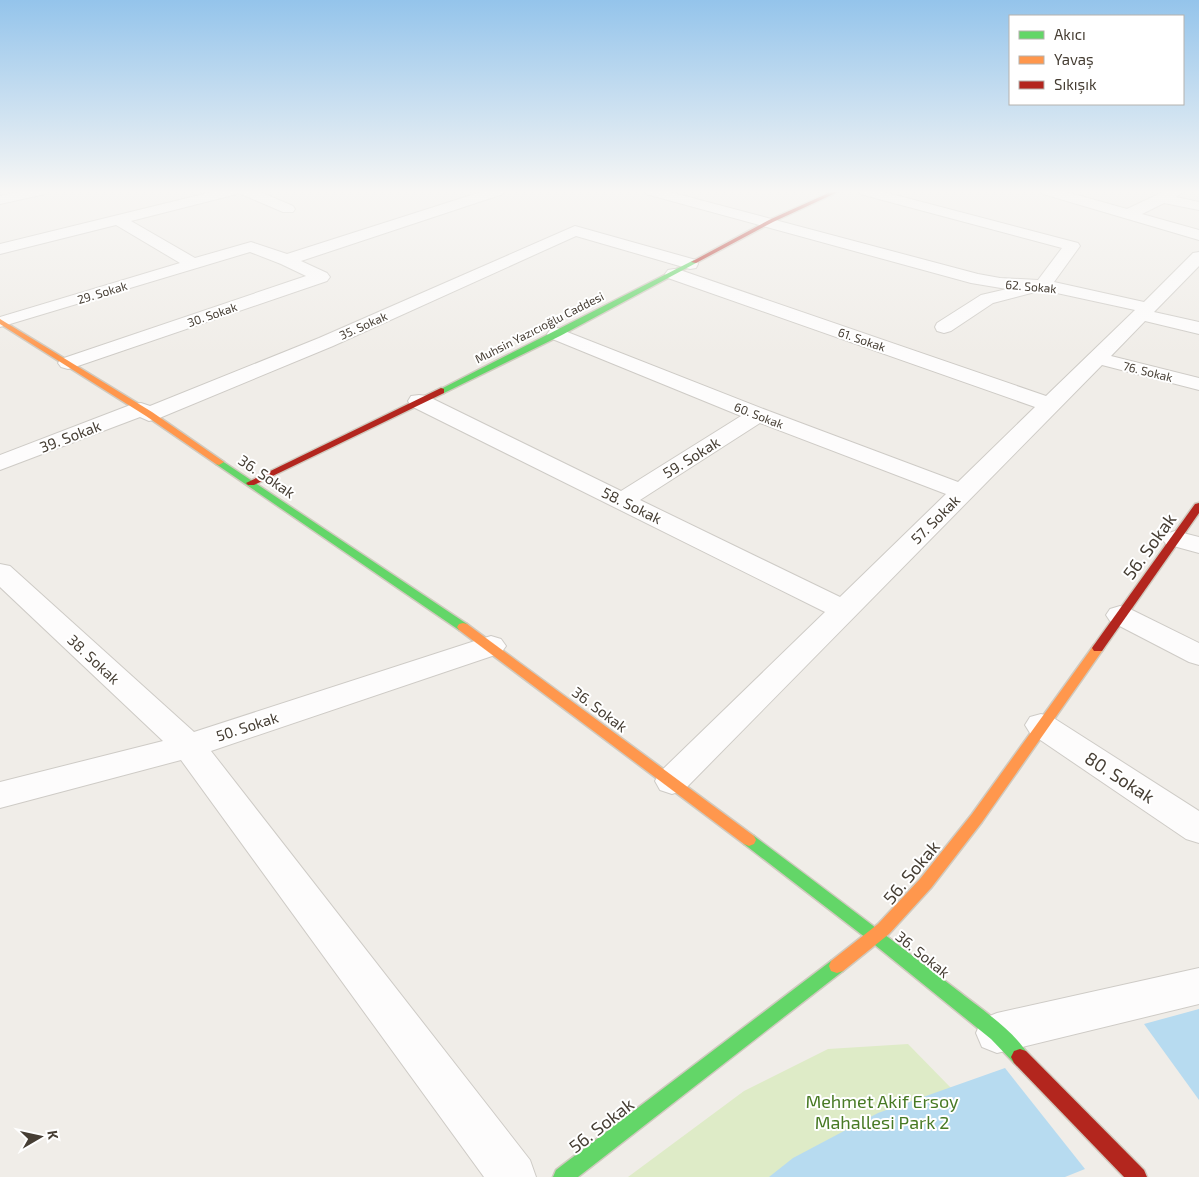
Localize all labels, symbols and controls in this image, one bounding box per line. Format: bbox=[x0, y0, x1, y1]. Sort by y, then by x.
legend bbox=[1009, 15, 1184, 105]
text: Akıcı bbox=[1054, 25, 1086, 43]
text: Yavaş bbox=[1054, 50, 1094, 69]
text: Sıkışık bbox=[1054, 75, 1097, 94]
street label: 62. Sokak bbox=[1005, 277, 1057, 295]
street label: 29. Sokak bbox=[75, 278, 129, 306]
street label: Muhsin Yazıcıoğlu Caddesi bbox=[472, 288, 606, 366]
street label: 30. Sokak bbox=[185, 299, 239, 329]
street label: 35. Sokak bbox=[337, 308, 389, 342]
street label: 61. Sokak bbox=[836, 324, 888, 354]
street label: 76. Sokak bbox=[1122, 358, 1174, 384]
street label: 60. Sokak bbox=[732, 399, 786, 431]
street label: 39. Sokak bbox=[37, 416, 104, 456]
street label: 59. Sokak bbox=[659, 432, 723, 482]
street label: 36. Sokak bbox=[235, 451, 299, 502]
street label: 58. Sokak bbox=[599, 483, 665, 527]
street label: 57. Sokak bbox=[907, 490, 964, 547]
street label: 56. Sokak bbox=[1118, 509, 1180, 583]
street label: 38. Sokak bbox=[64, 630, 124, 688]
street label: 36. Sokak bbox=[569, 683, 631, 736]
street label: 50. Sokak bbox=[214, 707, 281, 744]
street label: 80. Sokak bbox=[1081, 746, 1159, 808]
street label: 56. Sokak bbox=[878, 836, 944, 908]
street label: 36. Sokak bbox=[892, 927, 954, 981]
park label: Mehmet Akif Ersoy Mahallesi Park 2 bbox=[805, 1090, 959, 1133]
street label: 56. Sokak bbox=[564, 1093, 638, 1157]
north arrow bbox=[15, 1112, 65, 1162]
text: K bbox=[44, 1129, 62, 1141]

